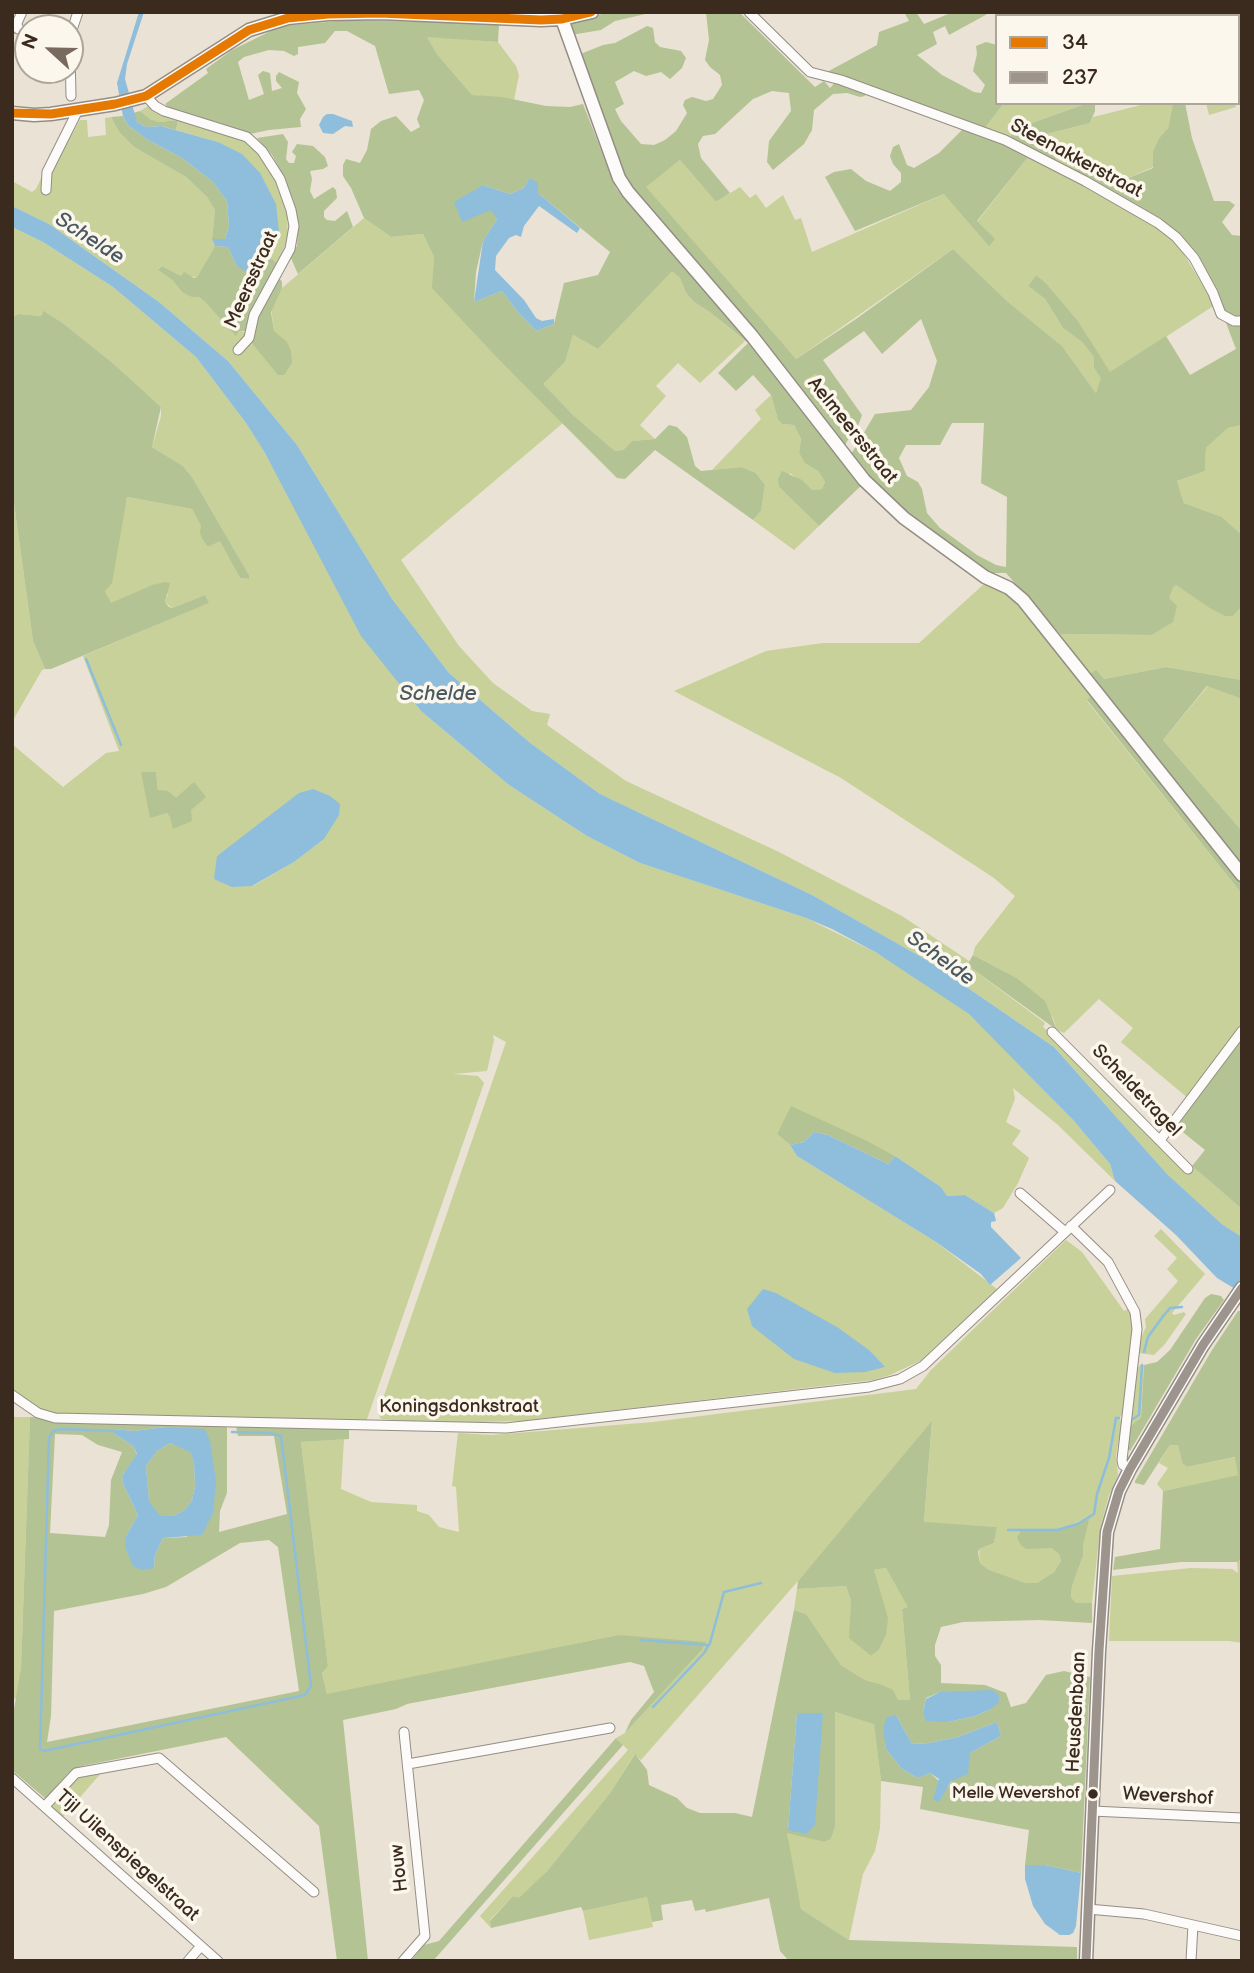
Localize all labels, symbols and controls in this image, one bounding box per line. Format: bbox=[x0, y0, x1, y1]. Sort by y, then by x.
north arrow bbox=[14, 14, 84, 84]
legend bbox=[995, 14, 1240, 105]
text: 34 bbox=[1062, 30, 1088, 55]
text: N bbox=[18, 31, 44, 53]
text: 237 bbox=[1062, 65, 1097, 90]
street label: Steenakkerstraat bbox=[1006, 115, 1146, 203]
water label: Schelde bbox=[50, 207, 128, 271]
street label: Meersstraat bbox=[220, 228, 284, 332]
street label: Aelmeersstraat bbox=[802, 373, 902, 489]
water label: Schelde bbox=[399, 682, 477, 708]
water label: Schelde bbox=[901, 926, 979, 992]
street label: Scheldetragel bbox=[1086, 1040, 1186, 1142]
street label: Koningsdonkstraat bbox=[379, 1396, 539, 1418]
street label: Heusdenbaan bbox=[1062, 1651, 1092, 1773]
street label: Wevershof bbox=[1122, 1783, 1214, 1811]
place label: Melle Wevershof bbox=[952, 1784, 1080, 1804]
street label: Tijl Uilenspiegelstraat bbox=[51, 1786, 203, 1926]
marker: Melle Wevershof bbox=[1086, 1787, 1100, 1801]
street label: Houw bbox=[386, 1843, 414, 1893]

